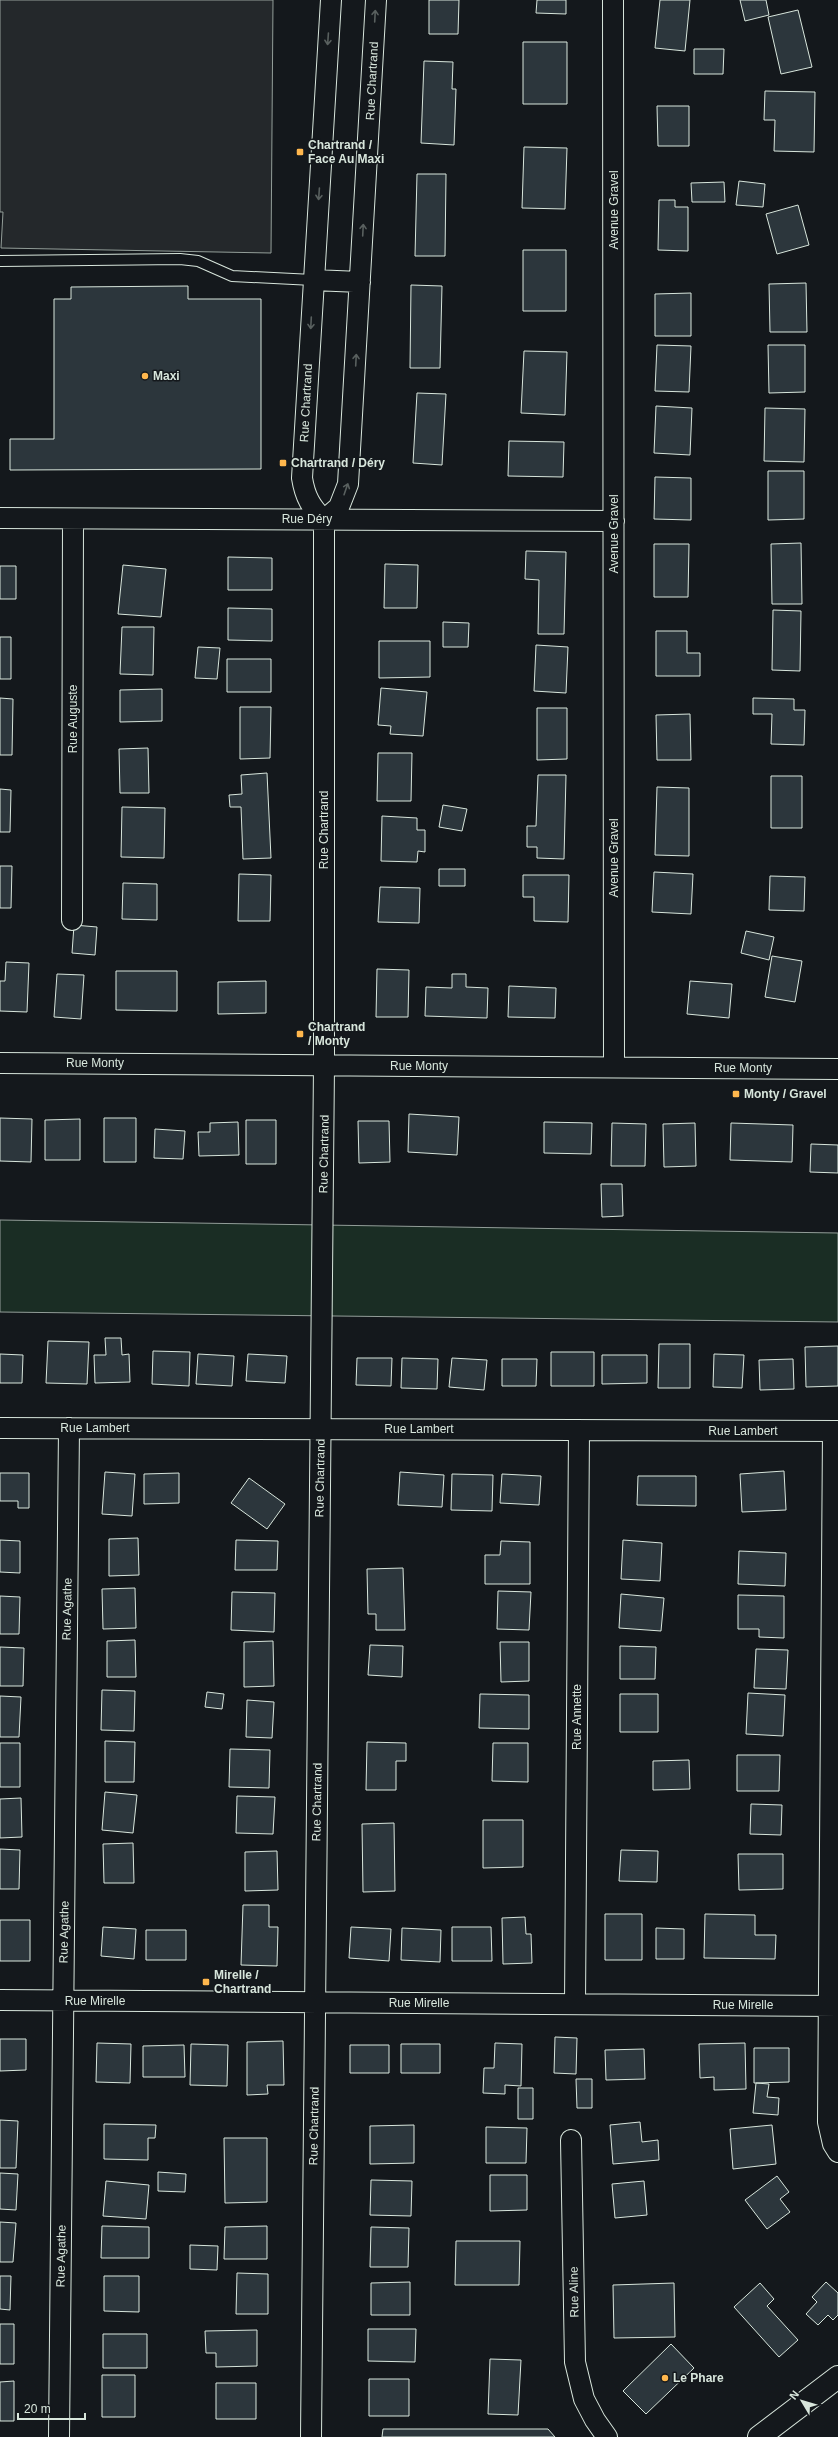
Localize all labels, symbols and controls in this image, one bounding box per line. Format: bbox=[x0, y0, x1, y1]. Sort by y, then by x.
one-way arrow bbox=[372, 10, 379, 23]
one-way arrow bbox=[325, 32, 332, 45]
street label: Rue Chartrand bbox=[363, 41, 381, 121]
place label: Chartrand / Face Au Maxi bbox=[308, 138, 384, 166]
marker: Chartrand / Face Au Maxi bbox=[295, 147, 305, 157]
street label: Avenue Gravel bbox=[607, 170, 621, 250]
one-way arrow bbox=[315, 187, 322, 200]
one-way arrow bbox=[360, 224, 367, 237]
one-way arrow bbox=[307, 316, 314, 329]
one-way arrow bbox=[352, 354, 359, 367]
street label: Rue Chartrand bbox=[297, 363, 315, 443]
place label: Maxi bbox=[153, 369, 180, 383]
marker: Maxi bbox=[140, 371, 150, 381]
place label: Chartrand / Déry bbox=[291, 456, 385, 470]
marker: Chartrand / Déry bbox=[278, 458, 288, 468]
one-way arrow bbox=[343, 483, 350, 496]
street label: Avenue Gravel bbox=[607, 494, 621, 574]
street label: Rue Déry bbox=[282, 512, 332, 526]
street label: Rue Auguste bbox=[66, 684, 80, 753]
street label: Rue Chartrand bbox=[317, 791, 331, 869]
street label: Avenue Gravel bbox=[607, 818, 621, 898]
place label: Chartrand / Monty bbox=[308, 1020, 365, 1048]
marker: Chartrand / Monty bbox=[295, 1029, 305, 1039]
street label: Rue Monty bbox=[66, 1056, 124, 1070]
street label: Rue Monty bbox=[390, 1059, 448, 1073]
street label: Rue Monty bbox=[714, 1061, 772, 1075]
place label: Monty / Gravel bbox=[744, 1087, 827, 1101]
marker: Monty / Gravel bbox=[731, 1089, 741, 1099]
street label: Rue Chartrand bbox=[316, 1115, 332, 1193]
street label: Rue Lambert bbox=[60, 1421, 130, 1435]
street label: Rue Lambert bbox=[384, 1422, 454, 1436]
street label: Rue Lambert bbox=[708, 1424, 778, 1438]
street label: Rue Chartrand bbox=[312, 1439, 328, 1517]
street label: Rue Agathe bbox=[59, 1577, 75, 1640]
street label: Rue Annette bbox=[570, 1684, 584, 1750]
street label: Rue Chartrand bbox=[309, 1763, 325, 1841]
street label: Rue Agathe bbox=[56, 1900, 72, 1963]
place label: Mirelle / Chartrand bbox=[214, 1968, 271, 1996]
marker: Mirelle / Chartrand bbox=[201, 1977, 211, 1987]
street label: Rue Mirelle bbox=[65, 1994, 126, 2008]
street label: Rue Mirelle bbox=[389, 1996, 450, 2010]
street label: Rue Mirelle bbox=[713, 1998, 774, 2012]
street label: Rue Chartrand bbox=[306, 2087, 322, 2165]
street label: Rue Agathe bbox=[53, 2224, 69, 2287]
street label: Rue Aline bbox=[567, 2266, 581, 2318]
place label: Le Phare bbox=[673, 2371, 724, 2385]
marker: Le Phare bbox=[660, 2373, 670, 2383]
north arrow bbox=[782, 2381, 822, 2421]
text: N bbox=[787, 2388, 801, 2402]
scale bar bbox=[18, 2395, 85, 2421]
text: 20 m bbox=[24, 2402, 51, 2416]

